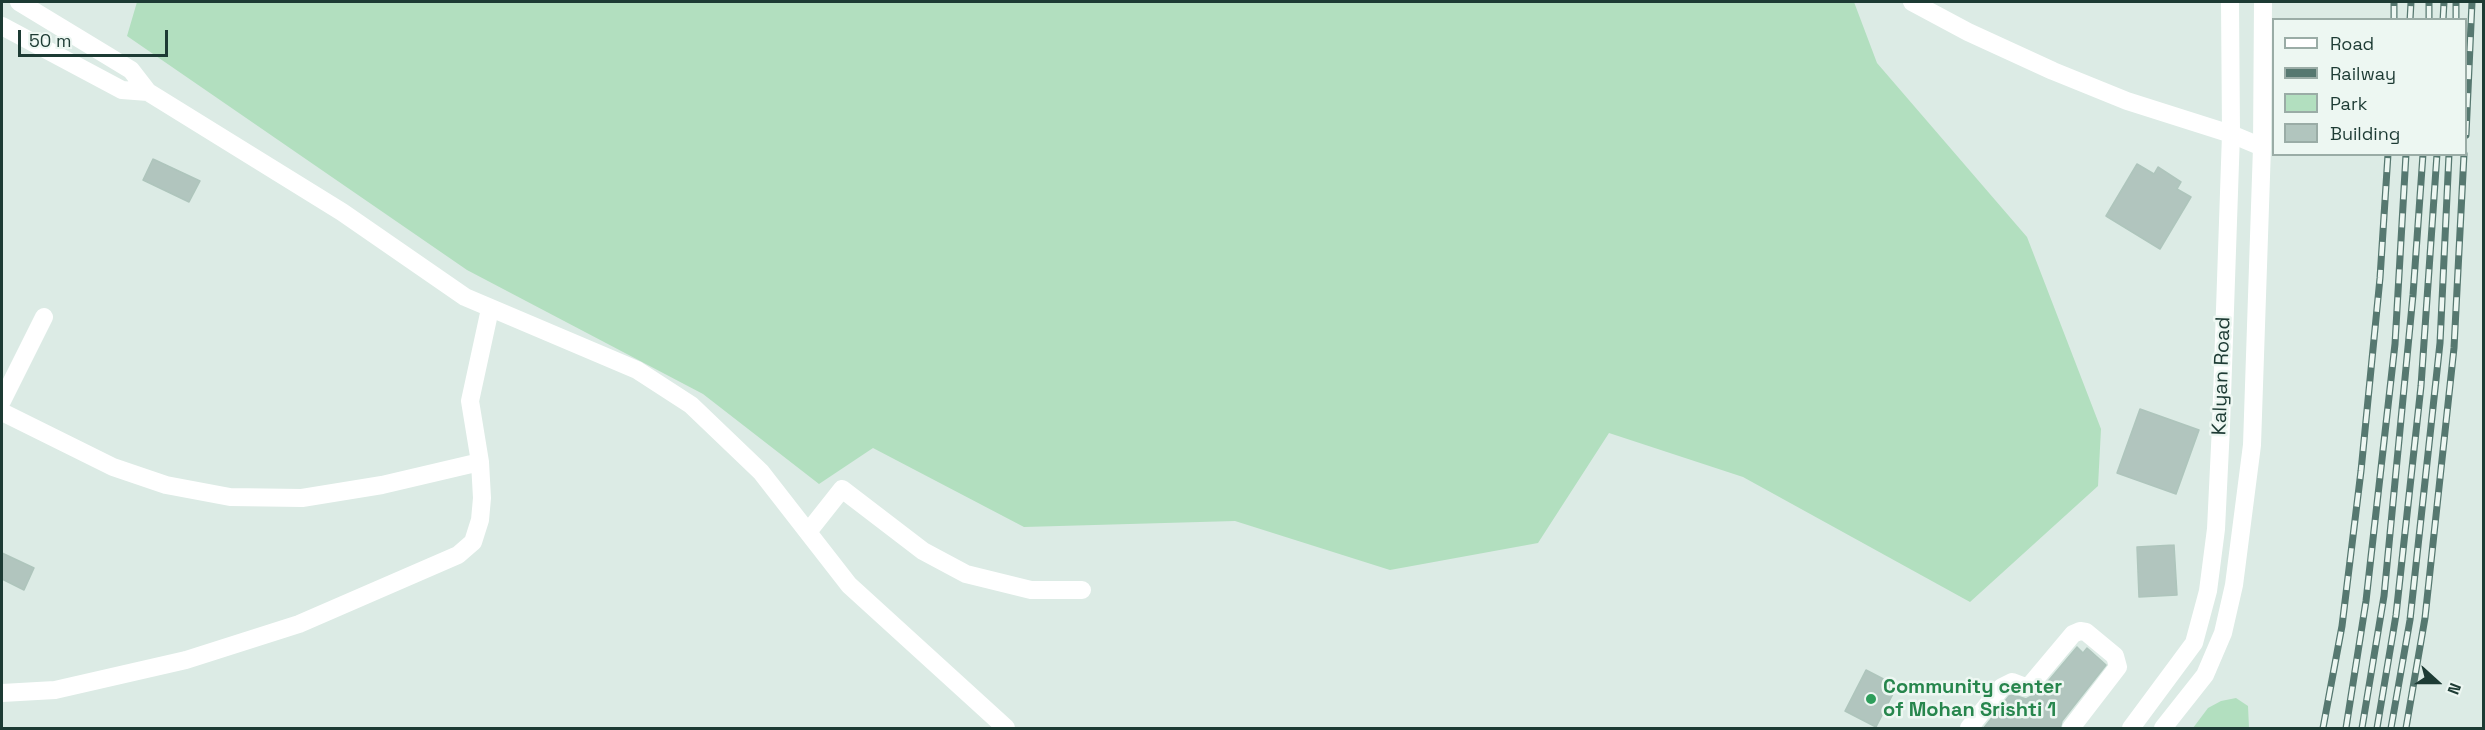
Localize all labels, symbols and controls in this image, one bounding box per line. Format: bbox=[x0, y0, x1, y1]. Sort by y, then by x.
scale bar bbox=[21, 18, 171, 56]
legend bbox=[2272, 18, 2467, 156]
text: 50 m bbox=[29, 29, 71, 52]
text: Road bbox=[2330, 32, 2374, 55]
text: Railway bbox=[2330, 62, 2396, 85]
text: Park bbox=[2330, 92, 2367, 115]
text: Building bbox=[2330, 122, 2400, 145]
street label: Kalyan Road bbox=[2208, 316, 2236, 436]
north arrow bbox=[2407, 652, 2467, 712]
place label: Community center of Mohan Srishti 1 bbox=[1883, 676, 2062, 723]
text: N bbox=[2443, 680, 2466, 697]
marker: Community center of Mohan Srishti 1 bbox=[1864, 692, 1878, 706]

